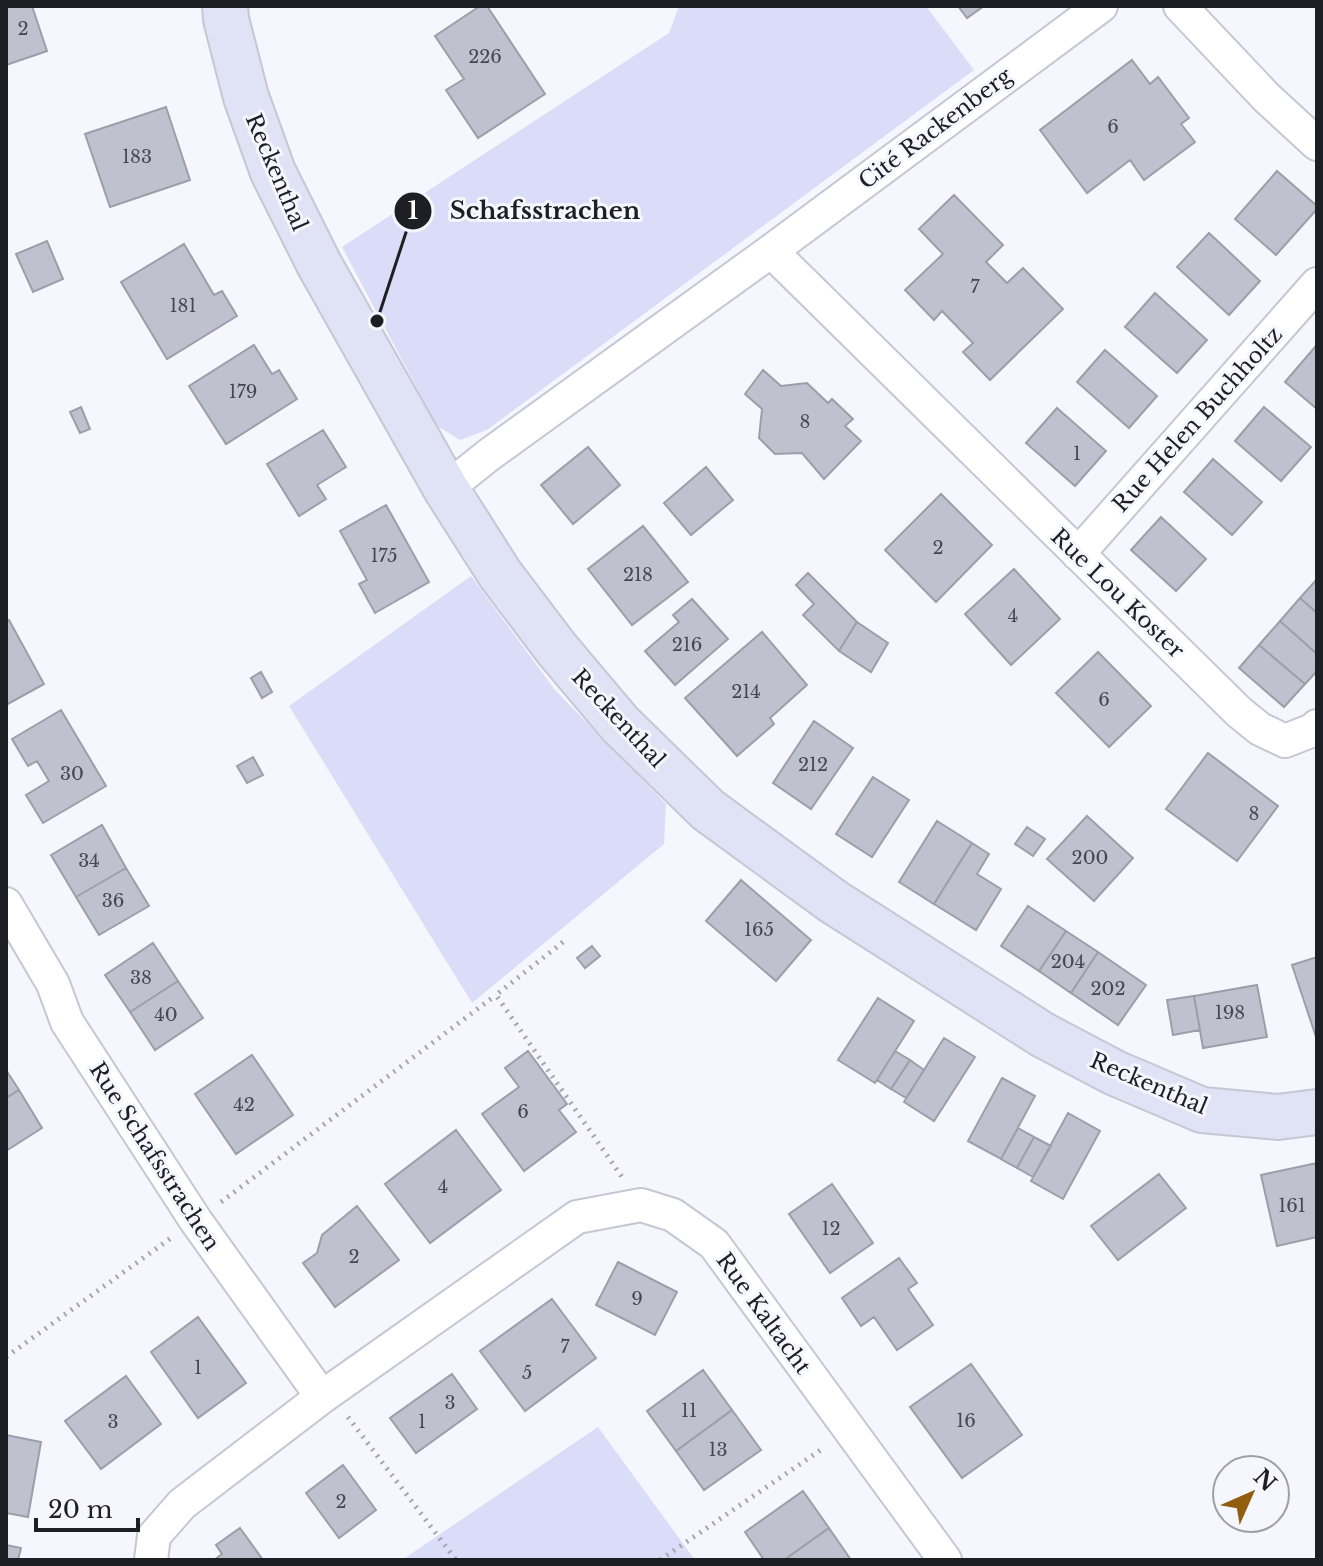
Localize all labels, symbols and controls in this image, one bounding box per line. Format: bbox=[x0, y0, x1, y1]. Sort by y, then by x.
house number: 2 bbox=[17, 18, 29, 40]
house number: 226 bbox=[468, 46, 502, 68]
street label: Cité Rackenberg bbox=[853, 61, 1018, 195]
street label: Reckenthal bbox=[240, 109, 313, 235]
house number: 6 bbox=[1107, 116, 1119, 138]
house number: 183 bbox=[122, 146, 152, 168]
callout: Schafsstrachen bbox=[393, 187, 656, 235]
text: 1 bbox=[408, 196, 418, 225]
text: Schafsstrachen bbox=[450, 196, 641, 225]
house number: 7 bbox=[970, 276, 980, 298]
house number: 181 bbox=[170, 295, 196, 317]
street label: Rue Helen Buchholtz bbox=[1107, 321, 1288, 518]
house number: 179 bbox=[229, 381, 257, 403]
house number: 8 bbox=[800, 411, 810, 433]
house number: 1 bbox=[1073, 443, 1081, 465]
street label: Rue Lou Koster bbox=[1045, 523, 1190, 664]
house number: 2 bbox=[932, 537, 944, 559]
house number: 175 bbox=[370, 545, 398, 567]
house number: 218 bbox=[623, 564, 653, 586]
house number: 4 bbox=[1008, 605, 1018, 627]
house number: 216 bbox=[672, 634, 702, 656]
street label: Reckenthal bbox=[566, 663, 671, 773]
house number: 214 bbox=[731, 681, 761, 703]
house number: 6 bbox=[1098, 689, 1110, 711]
house number: 212 bbox=[798, 754, 828, 776]
house number: 30 bbox=[60, 763, 84, 785]
house number: 8 bbox=[1249, 803, 1259, 825]
house number: 200 bbox=[1072, 847, 1108, 869]
house number: 34 bbox=[78, 850, 100, 872]
house number: 36 bbox=[102, 890, 124, 912]
house number: 165 bbox=[744, 919, 774, 941]
house number: 204 bbox=[1051, 951, 1085, 973]
house number: 38 bbox=[130, 967, 152, 989]
house number: 202 bbox=[1090, 978, 1126, 1000]
house number: 198 bbox=[1215, 1002, 1245, 1024]
house number: 40 bbox=[154, 1004, 178, 1026]
street label: Reckenthal bbox=[1086, 1047, 1212, 1120]
street label: Rue Schafsstrachen bbox=[84, 1057, 226, 1255]
house number: 42 bbox=[233, 1094, 255, 1116]
house number: 6 bbox=[517, 1101, 529, 1123]
house number: 4 bbox=[438, 1176, 448, 1198]
house number: 161 bbox=[1278, 1195, 1306, 1217]
house number: 12 bbox=[821, 1218, 841, 1240]
house number: 2 bbox=[348, 1246, 360, 1268]
street label: Rue Kaltacht bbox=[711, 1247, 817, 1380]
house number: 9 bbox=[631, 1288, 643, 1310]
house number: 7 bbox=[560, 1336, 570, 1358]
house number: 1 bbox=[194, 1357, 202, 1379]
house number: 5 bbox=[522, 1362, 532, 1384]
house number: 3 bbox=[444, 1392, 456, 1414]
house number: 11 bbox=[681, 1400, 697, 1422]
house number: 16 bbox=[956, 1410, 976, 1432]
house number: 3 bbox=[107, 1411, 119, 1433]
house number: 1 bbox=[418, 1411, 426, 1433]
house number: 13 bbox=[708, 1439, 728, 1461]
north arrow bbox=[1211, 1454, 1291, 1534]
text: N bbox=[1248, 1463, 1282, 1497]
scale bar bbox=[36, 1482, 138, 1532]
house number: 2 bbox=[335, 1491, 347, 1513]
text: 20 m bbox=[48, 1495, 113, 1524]

